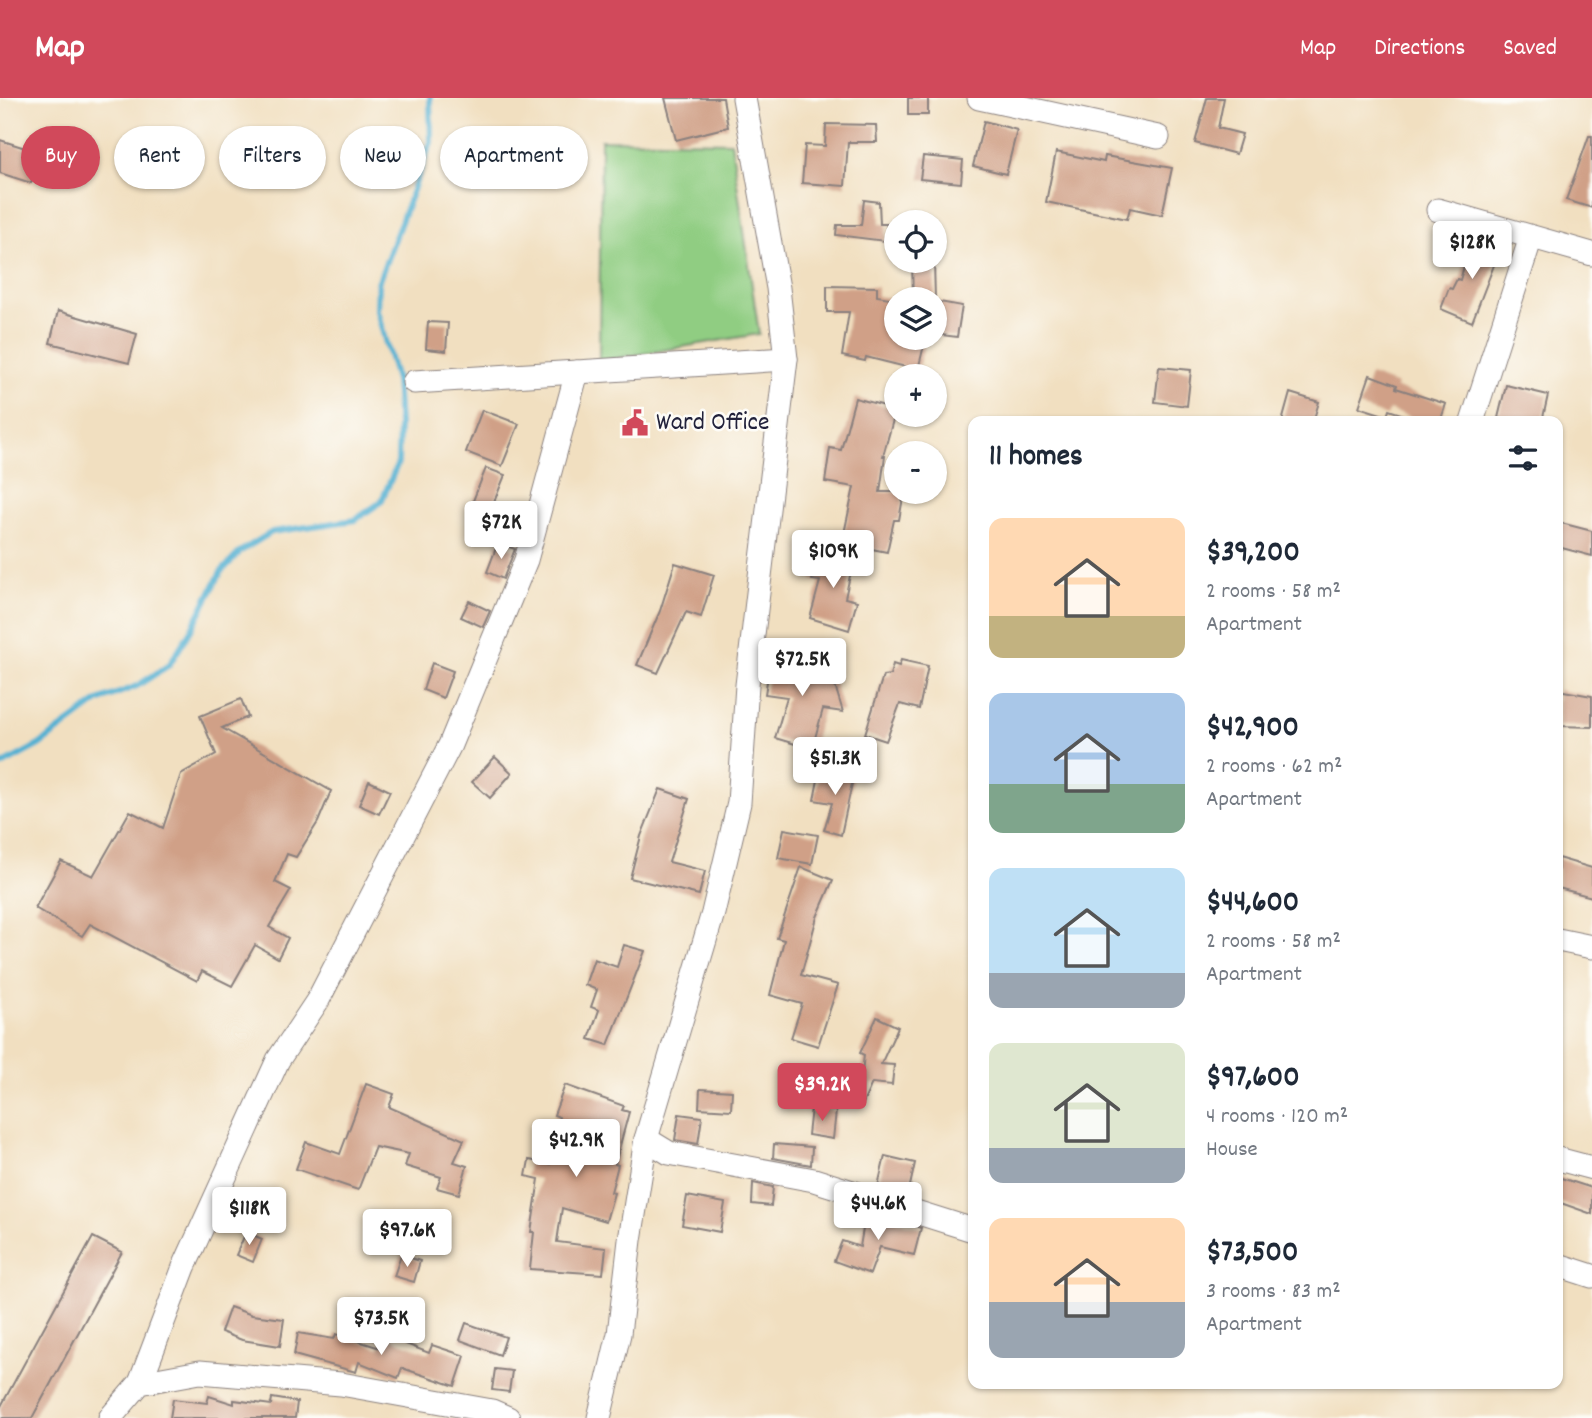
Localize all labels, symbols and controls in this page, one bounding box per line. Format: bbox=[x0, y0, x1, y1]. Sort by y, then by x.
text: Map bbox=[35, 26, 85, 73]
text: Map bbox=[1300, 32, 1336, 66]
text: Directions bbox=[1374, 32, 1465, 66]
text: Saved bbox=[1503, 32, 1557, 66]
chip: Buy bbox=[21, 126, 100, 189]
chip: Rent bbox=[114, 126, 205, 189]
chip: Filters bbox=[219, 126, 326, 189]
chip: New bbox=[340, 126, 426, 189]
chip: Apartment bbox=[440, 126, 588, 189]
map controls bbox=[884, 210, 947, 504]
button: locate bbox=[884, 210, 947, 273]
pin: $128K bbox=[1423, 222, 1521, 281]
text: $128K bbox=[1449, 227, 1495, 260]
button: layers bbox=[884, 287, 947, 350]
button: + bbox=[884, 364, 947, 427]
place label: Ward Office bbox=[656, 405, 769, 442]
public building icon: Ward Office bbox=[620, 408, 650, 438]
text: 11 homes bbox=[989, 437, 1083, 480]
icon: filters bbox=[1504, 439, 1542, 477]
button: − bbox=[884, 441, 947, 504]
pin: $72K bbox=[460, 502, 542, 561]
text: $72K bbox=[480, 507, 522, 540]
pin: $109K bbox=[784, 531, 882, 590]
text: $39,200 bbox=[1206, 533, 1300, 576]
text: $109K bbox=[808, 536, 858, 569]
icon: home bbox=[1045, 546, 1129, 630]
text: 2 rooms · 58 m² bbox=[1206, 576, 1341, 609]
text: Apartment bbox=[1206, 609, 1302, 642]
pin: $72.5K bbox=[745, 638, 859, 698]
text: $72.5K bbox=[774, 644, 830, 677]
text: $42,900 bbox=[1206, 708, 1299, 751]
icon: home bbox=[1045, 721, 1129, 805]
pin: $51.3K bbox=[778, 738, 892, 797]
text: $51.3K bbox=[809, 743, 861, 776]
text: 2 rooms · 62 m² bbox=[1206, 751, 1342, 784]
text: Apartment bbox=[1206, 784, 1302, 817]
text: $44,600 bbox=[1206, 883, 1299, 926]
icon: home bbox=[1045, 896, 1129, 980]
text: 2 rooms · 58 m² bbox=[1206, 926, 1341, 959]
text: Apartment bbox=[1206, 959, 1302, 992]
text: $97,600 bbox=[1206, 1058, 1300, 1101]
pin: $39.2K bbox=[765, 1063, 879, 1123]
text: $39.2K bbox=[794, 1069, 850, 1102]
icon: home bbox=[1045, 1071, 1129, 1155]
text: 4 rooms · 120 m² bbox=[1206, 1101, 1348, 1134]
pin: $42.9K bbox=[519, 1119, 633, 1179]
text: $42.9K bbox=[548, 1125, 604, 1158]
text: House bbox=[1206, 1134, 1258, 1167]
pin: $44.6K bbox=[821, 1182, 935, 1242]
pin: $118K bbox=[200, 1188, 298, 1247]
text: $44.6K bbox=[850, 1188, 906, 1221]
text: $118K bbox=[228, 1193, 270, 1226]
pin: $97.6K bbox=[350, 1210, 464, 1269]
text: $97.6K bbox=[379, 1215, 435, 1248]
text: $73,500 bbox=[1206, 1233, 1298, 1276]
icon: home bbox=[1045, 1246, 1129, 1330]
text: 3 rooms · 83 m² bbox=[1206, 1276, 1341, 1309]
pin: $73.5K bbox=[324, 1298, 438, 1357]
text: $73.5K bbox=[353, 1303, 409, 1336]
text: Apartment bbox=[1206, 1309, 1302, 1342]

